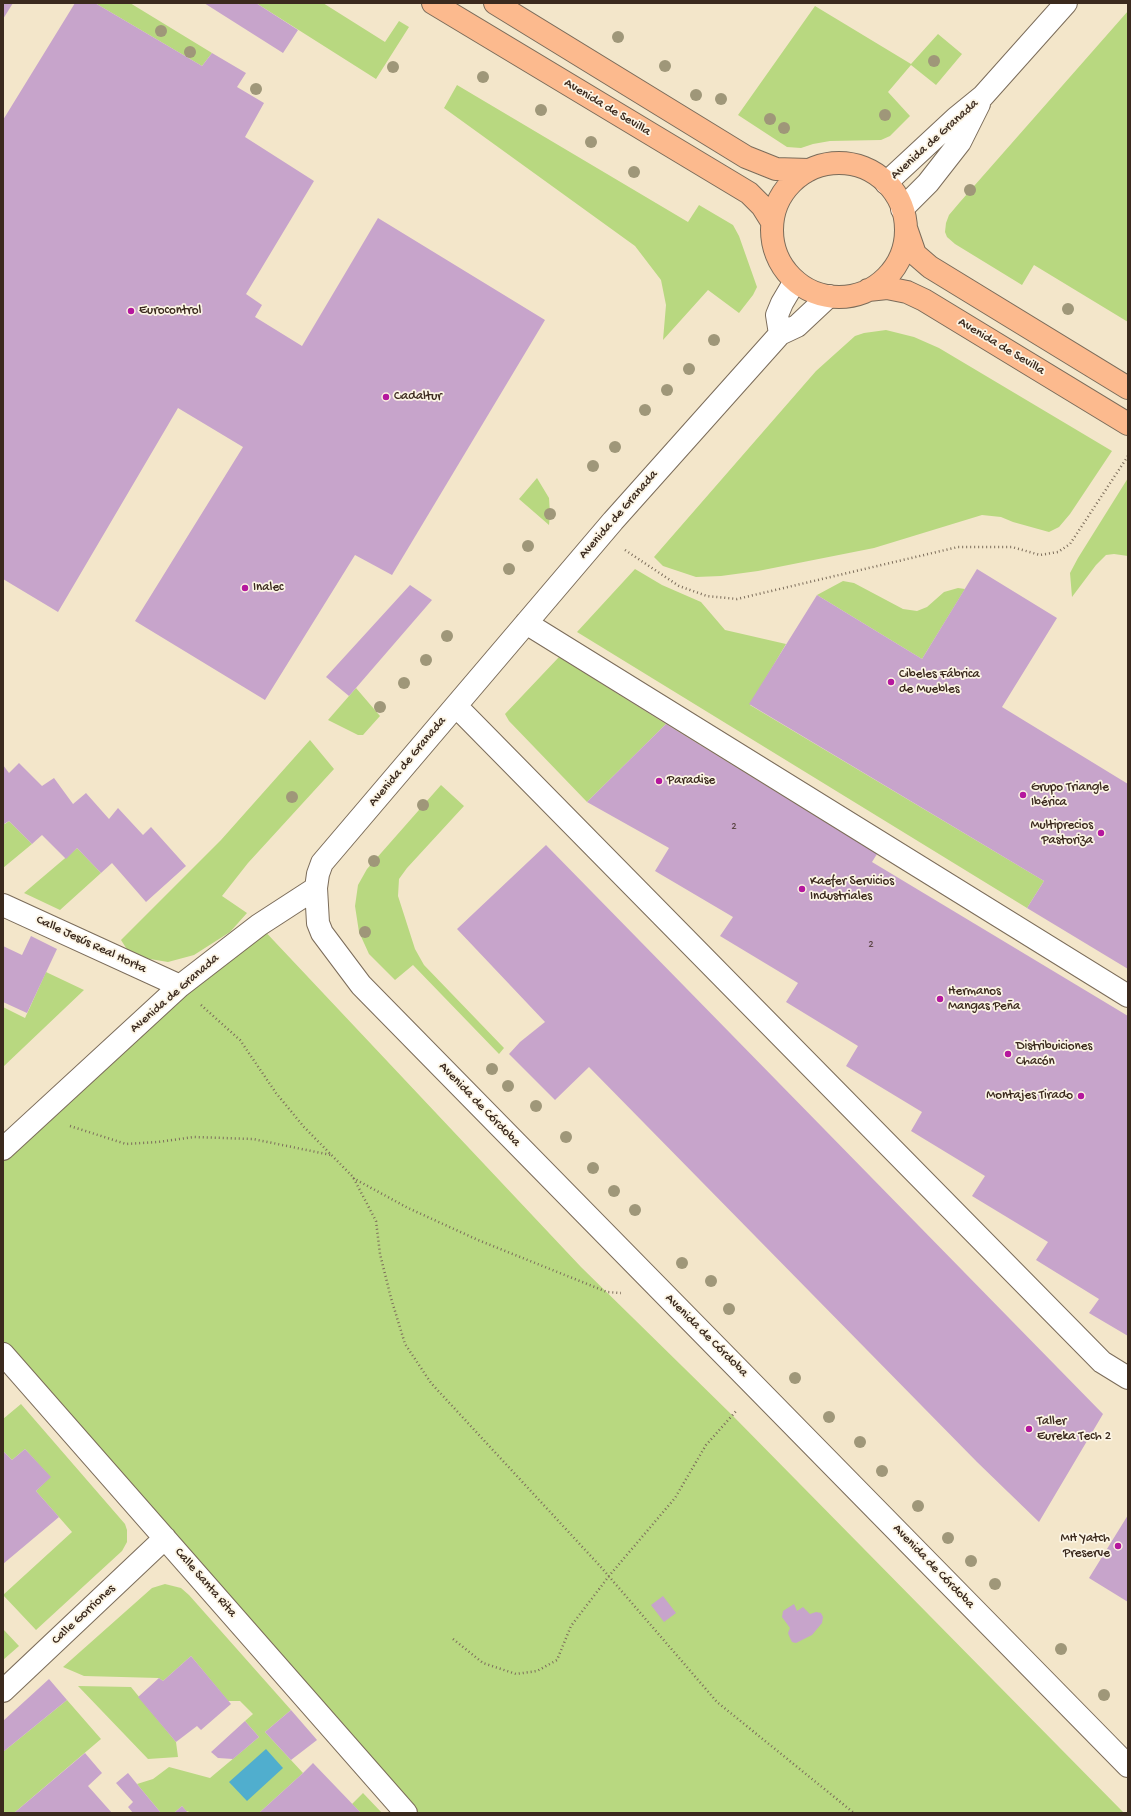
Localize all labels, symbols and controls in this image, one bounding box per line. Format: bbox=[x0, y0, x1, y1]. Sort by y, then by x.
street label: Avenida de Sevilla bbox=[561, 76, 653, 140]
street label: Avenida de Granada bbox=[888, 97, 982, 183]
place label: Eurocontrol bbox=[139, 303, 201, 319]
marker: Eurocontrol bbox=[126, 306, 136, 316]
street label: Avenida de Sevilla bbox=[955, 315, 1047, 379]
place label: Cadaltur bbox=[394, 389, 442, 405]
marker: Cadaltur bbox=[381, 392, 391, 402]
street label: Avenida de Granada bbox=[576, 467, 662, 563]
place label: Inalec bbox=[253, 580, 284, 596]
marker: Inalec bbox=[240, 583, 250, 593]
place label: Cibeles Fábrica de Muebles bbox=[899, 667, 980, 698]
marker: Cibeles Fábrica de Muebles bbox=[886, 677, 896, 687]
street label: Avenida de Granada bbox=[366, 714, 450, 810]
place label: Paradise bbox=[667, 773, 715, 789]
marker: Paradise bbox=[654, 776, 664, 786]
place label: Grupo Triangle Ibérica bbox=[1031, 780, 1109, 811]
marker: Grupo Triangle Ibérica bbox=[1018, 790, 1028, 800]
place label: Multiprecios Pastoriza bbox=[1030, 818, 1093, 849]
house number: 2 bbox=[731, 820, 737, 834]
marker: Multiprecios Pastoriza bbox=[1096, 828, 1106, 838]
place label: Kaefer Servicios Industriales bbox=[810, 874, 894, 905]
marker: Kaefer Servicios Industriales bbox=[797, 884, 807, 894]
street label: Calle Jesús Real Horta bbox=[33, 913, 149, 977]
house number: 2 bbox=[868, 938, 874, 952]
street label: Avenida de Granada bbox=[127, 951, 223, 1037]
place label: Hermanos Mangas Peña bbox=[948, 984, 1020, 1015]
marker: Hermanos Mangas Peña bbox=[935, 994, 945, 1004]
place label: Distribuiciones Chacón bbox=[1016, 1039, 1092, 1070]
marker: Distribuiciones Chacón bbox=[1003, 1049, 1013, 1059]
street label: Avenida de Córdoba bbox=[435, 1060, 523, 1150]
place label: Montajes Tirado bbox=[986, 1088, 1073, 1104]
marker: Montajes Tirado bbox=[1076, 1091, 1086, 1101]
street label: Avenida de Córdoba bbox=[661, 1291, 751, 1381]
place label: Taller Eureka Tech 2 bbox=[1037, 1414, 1111, 1445]
marker: Taller Eureka Tech 2 bbox=[1024, 1424, 1034, 1434]
street label: Avenida de Córdoba bbox=[889, 1522, 977, 1612]
place label: MH Yatch Preserve bbox=[1061, 1531, 1110, 1562]
marker: MH Yatch Preserve bbox=[1113, 1541, 1123, 1551]
street label: Calle Santa Rita bbox=[171, 1545, 239, 1621]
street label: Calle Gorriones bbox=[49, 1582, 119, 1648]

